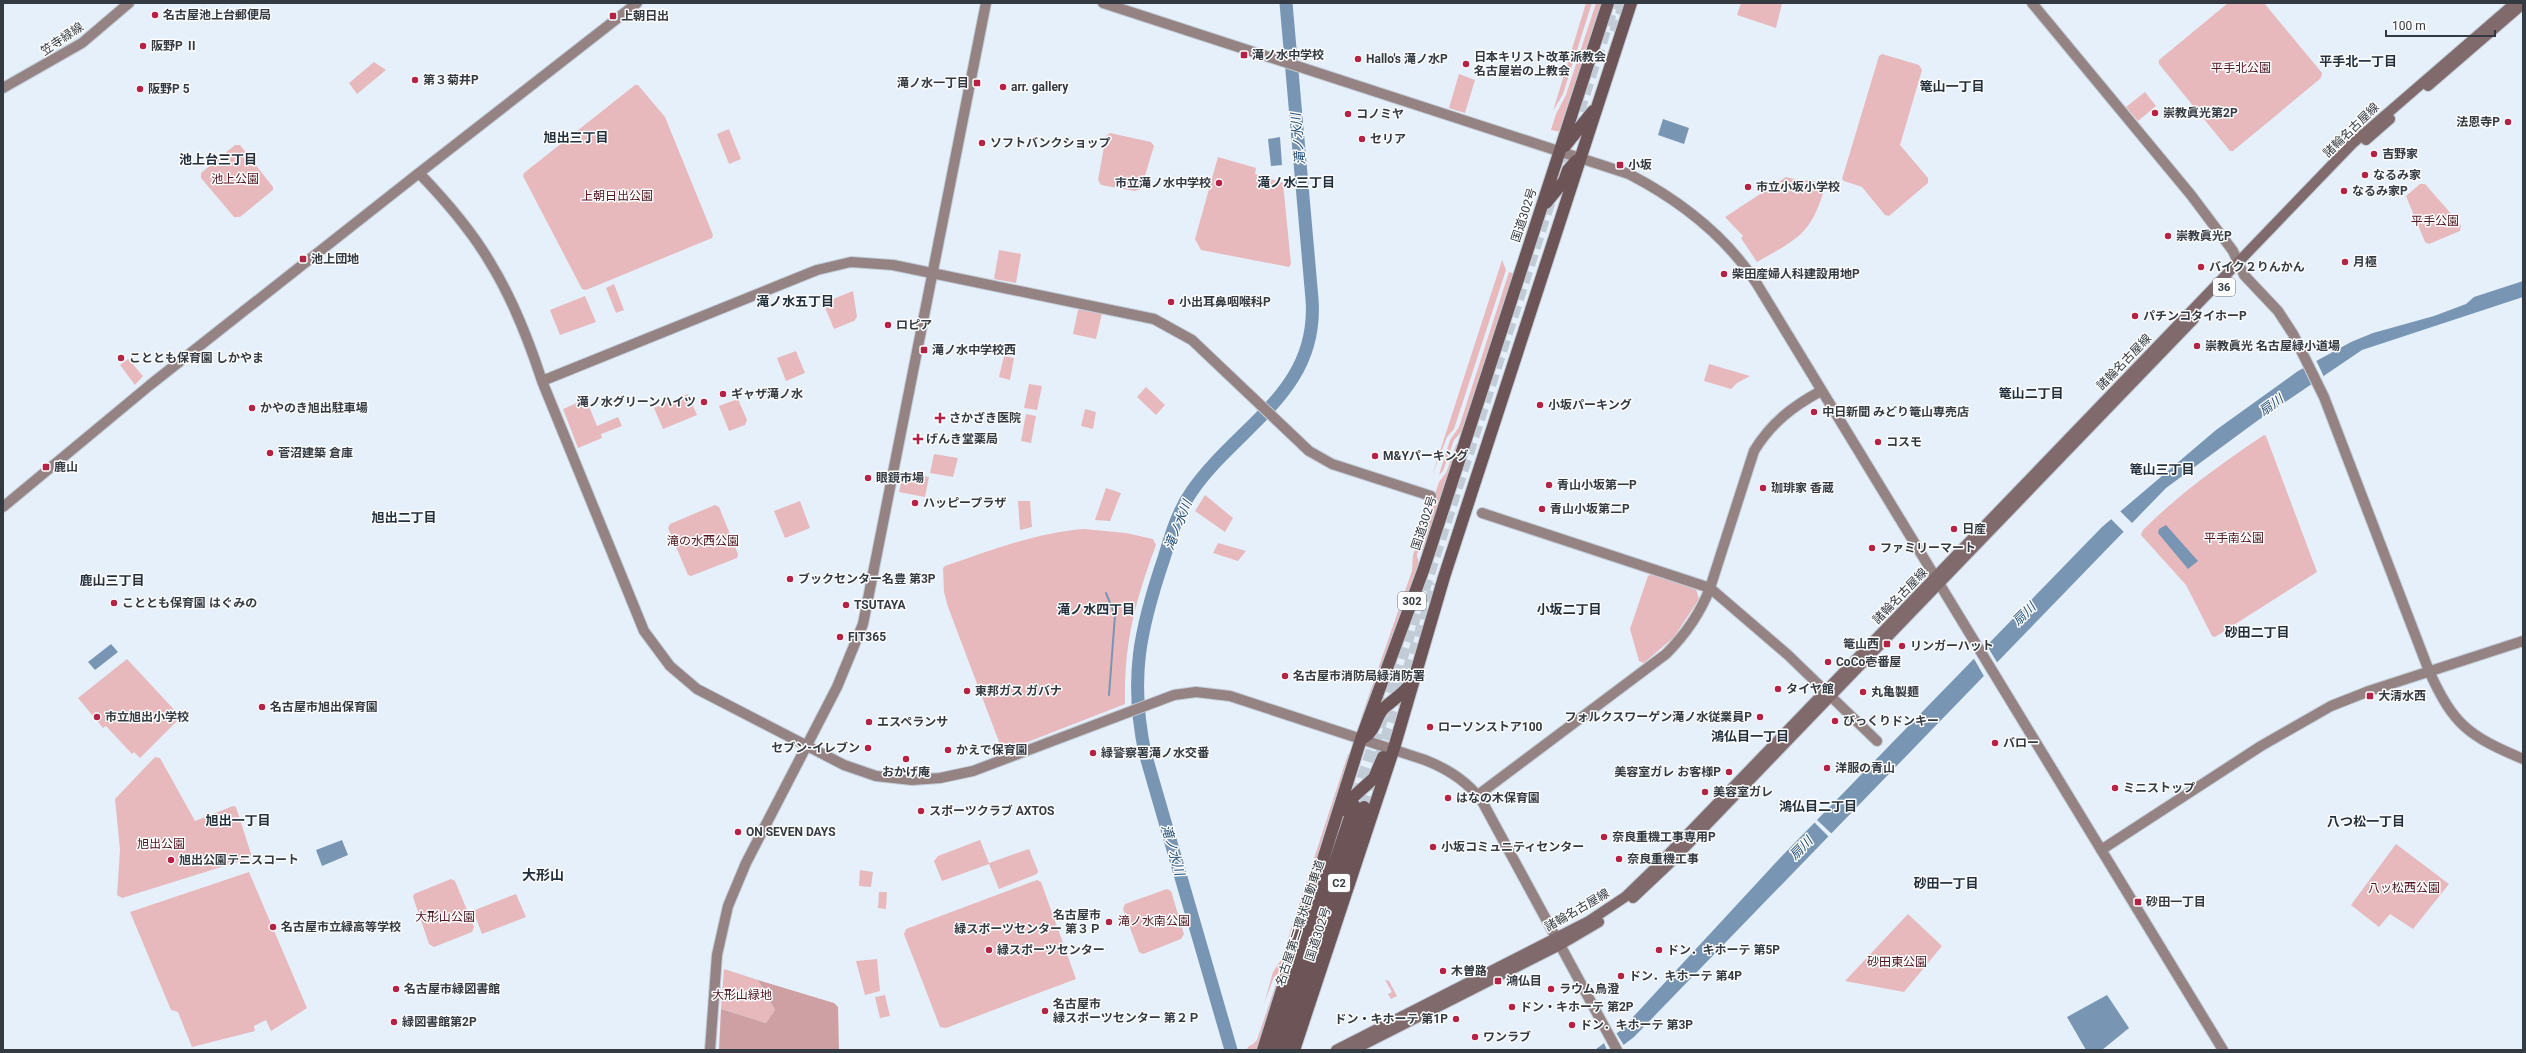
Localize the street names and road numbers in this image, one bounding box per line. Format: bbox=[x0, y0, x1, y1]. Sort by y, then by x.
street label: 笠寺緑線 bbox=[38, 20, 86, 58]
street label: 諸輪名古屋線 bbox=[2320, 100, 2382, 160]
street label: 国道302号 bbox=[1509, 186, 1539, 244]
road number: 36 bbox=[2213, 278, 2235, 296]
street label: 諸輪名古屋線 bbox=[2094, 331, 2154, 393]
street label: 国道302号 bbox=[1409, 494, 1439, 552]
street label: 諸輪名古屋線 bbox=[1870, 565, 1930, 627]
road number: 302 bbox=[1398, 592, 1426, 610]
street label: 名古屋第二環状自動車道 bbox=[1273, 858, 1327, 988]
road number: C2 bbox=[1328, 874, 1350, 892]
street label: 諸輪名古屋線 bbox=[1542, 886, 1612, 934]
street label: 国道302号 bbox=[1303, 905, 1333, 963]

